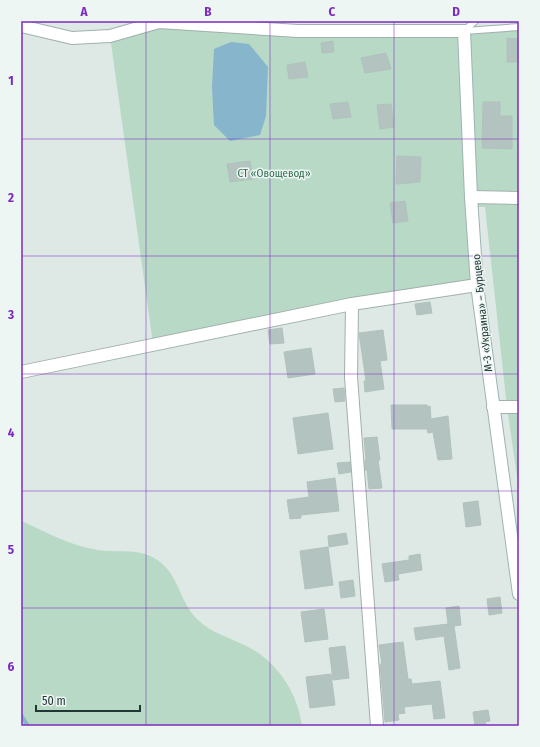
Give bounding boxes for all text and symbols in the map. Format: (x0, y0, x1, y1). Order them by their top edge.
text: A (79, 4, 88, 19)
text: B (204, 4, 212, 19)
text: C (329, 4, 336, 19)
text: D (452, 4, 460, 19)
text: 1 (8, 73, 14, 88)
park label: СТ «Овощевод» (237, 167, 311, 180)
text: 2 (7, 190, 14, 205)
street label: М-3 «Украина» – Бурцево (470, 253, 495, 372)
text: 3 (7, 307, 14, 322)
text: 4 (8, 425, 15, 440)
text: 5 (8, 542, 14, 557)
text: 6 (8, 659, 15, 674)
scale bar (36, 687, 140, 713)
text: 50 m (42, 694, 66, 708)

